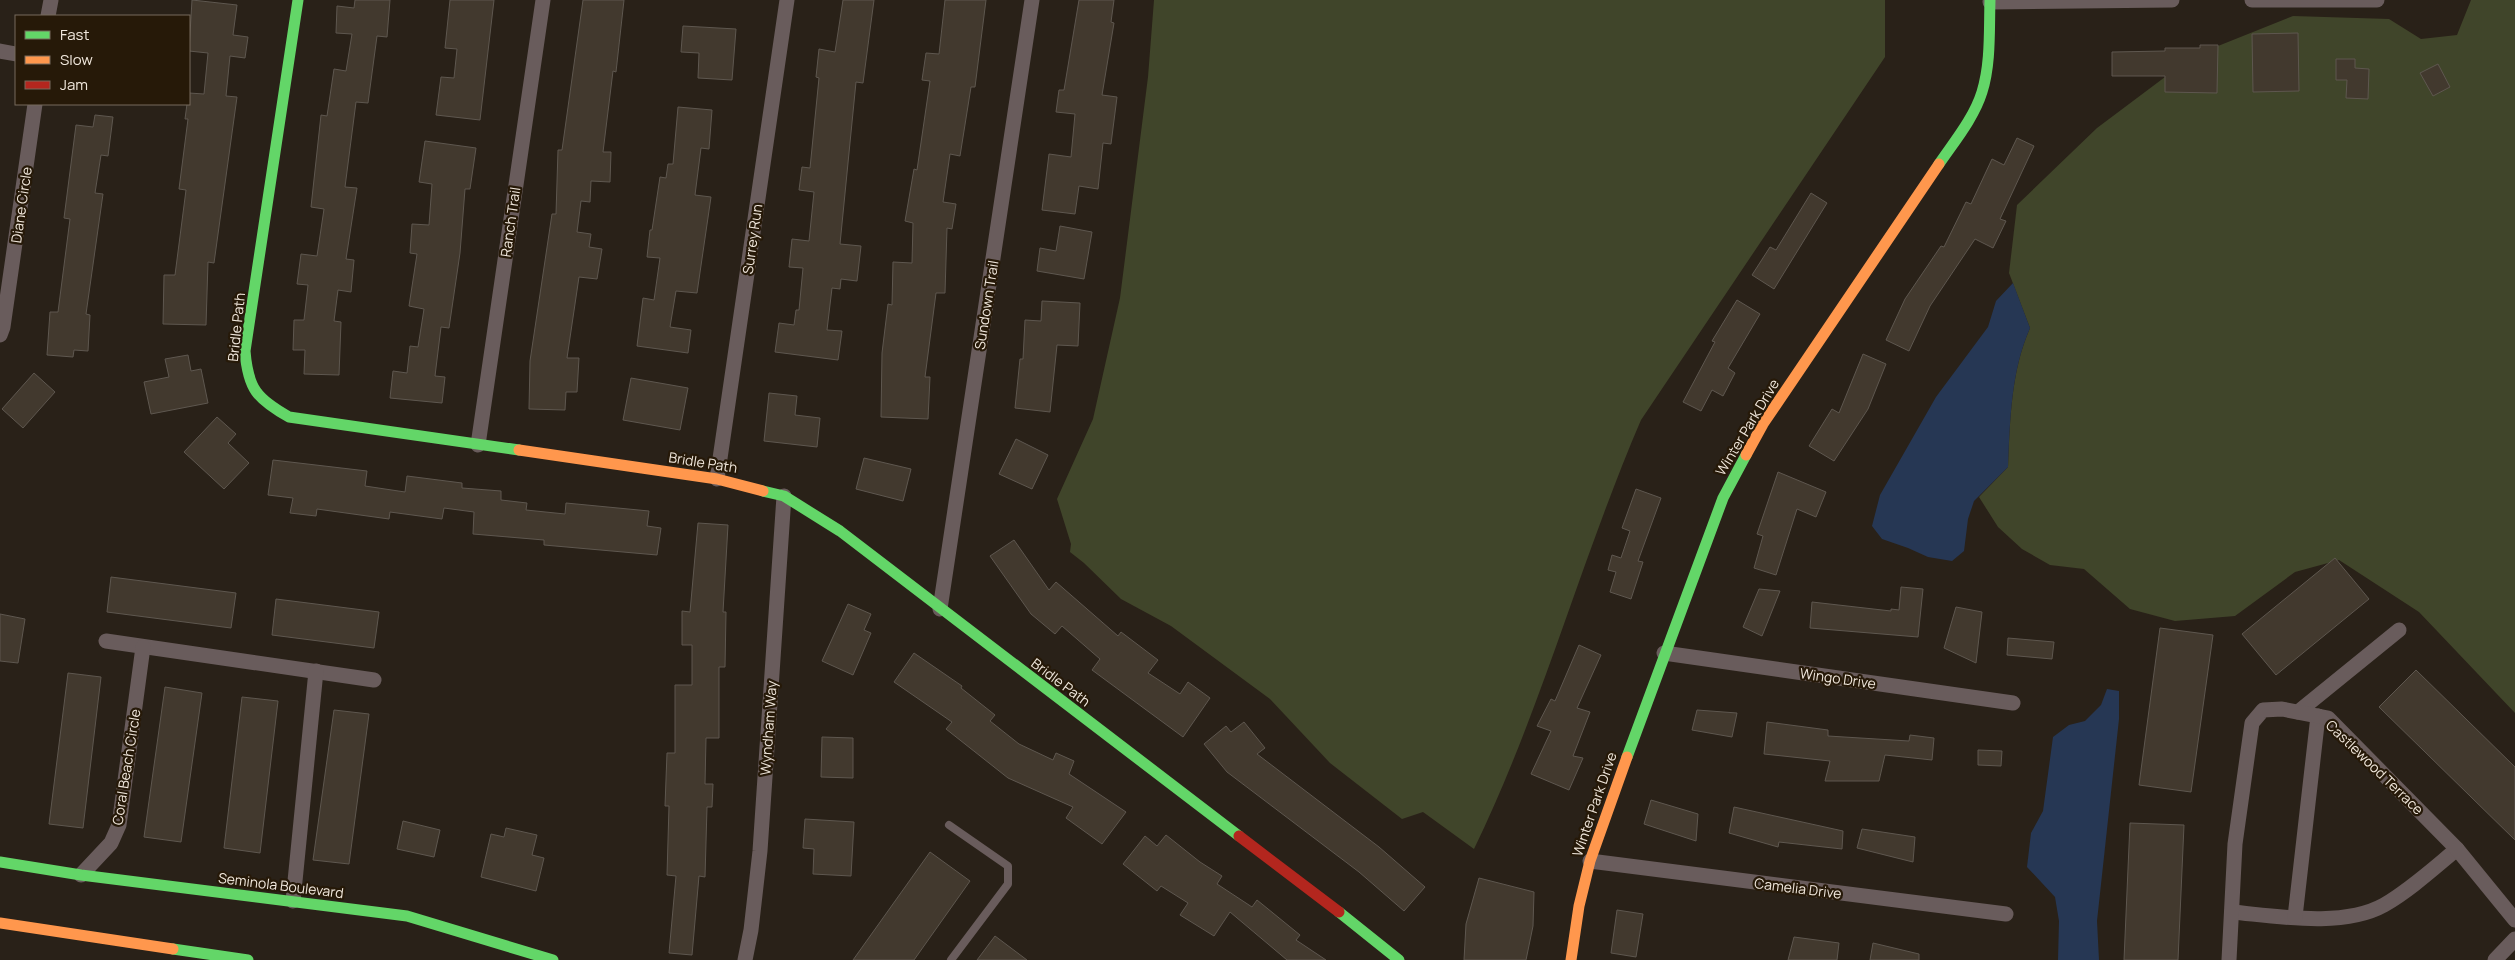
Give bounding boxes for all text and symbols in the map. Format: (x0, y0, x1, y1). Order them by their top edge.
legend (15, 15, 190, 105)
text: Fast (60, 24, 89, 45)
text: Slow (60, 49, 93, 70)
text: Jam (60, 74, 88, 95)
street label: Diane Circle (6, 166, 36, 244)
street label: Ranch Trail (496, 186, 524, 258)
street label: Surrey Run (738, 203, 766, 275)
street label: Sundown Trail (970, 259, 1002, 351)
street label: Bridle Path (223, 292, 249, 362)
street label: Winter Park Drive (1711, 375, 1783, 479)
street label: Bridle Path (667, 447, 739, 477)
street label: Bridle Path (1028, 654, 1094, 710)
street label: Wingo Drive (1799, 663, 1877, 693)
street label: Wyndham Way (755, 679, 781, 776)
street label: Coral Beach Circle (107, 708, 145, 826)
street label: Castlewood Terrace (2322, 715, 2428, 819)
street label: Winter Park Drive (1567, 749, 1621, 859)
street label: Seminola Boulevard (217, 868, 345, 902)
street label: Camelia Drive (1753, 873, 1843, 903)

